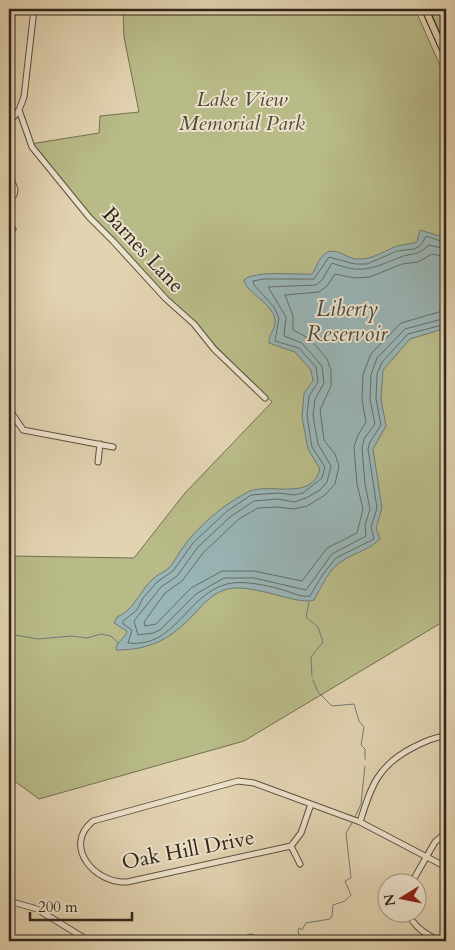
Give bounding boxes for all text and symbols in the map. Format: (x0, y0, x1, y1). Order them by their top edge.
park label: Lake View Memorial Park (179, 85, 306, 138)
street label: Barnes Lane (95, 200, 191, 300)
water label: Liberty Reservoir (307, 294, 388, 349)
street label: Oak Hill Drive (119, 823, 257, 877)
north arrow (378, 872, 428, 922)
scale bar (30, 890, 132, 922)
text: N (379, 893, 400, 908)
text: 200 m (38, 897, 78, 917)

